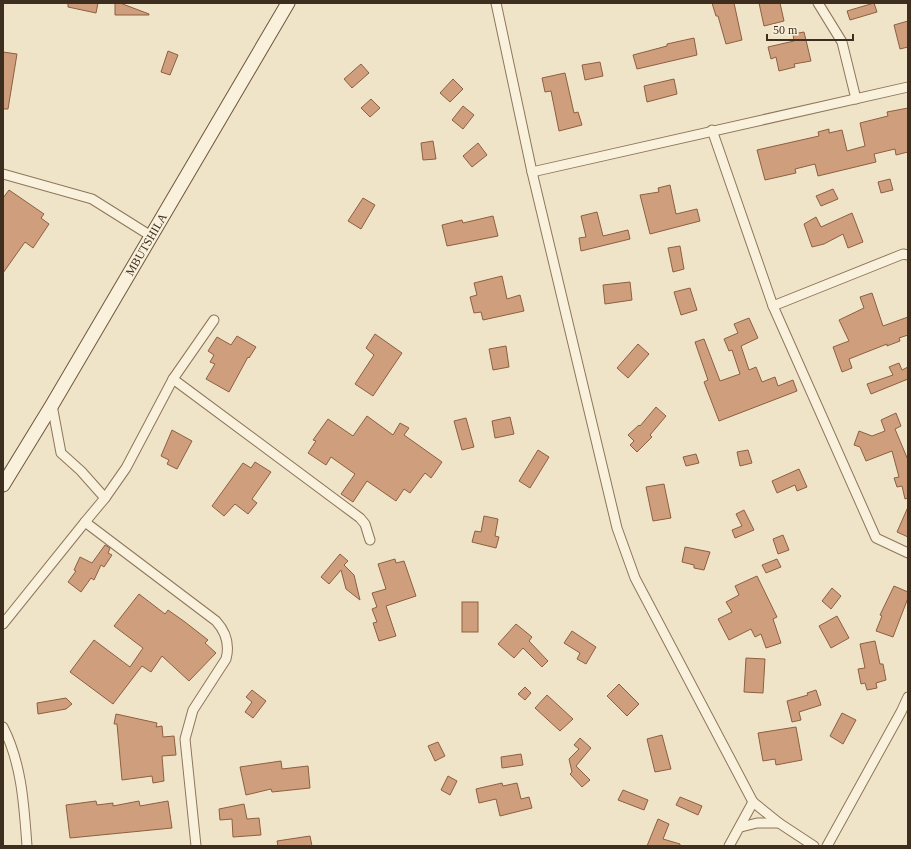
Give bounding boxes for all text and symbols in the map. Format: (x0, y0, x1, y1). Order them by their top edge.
scale bar (767, 16, 853, 42)
text: 50 m (773, 23, 798, 37)
street label: MBUTSHILA (122, 210, 170, 278)

